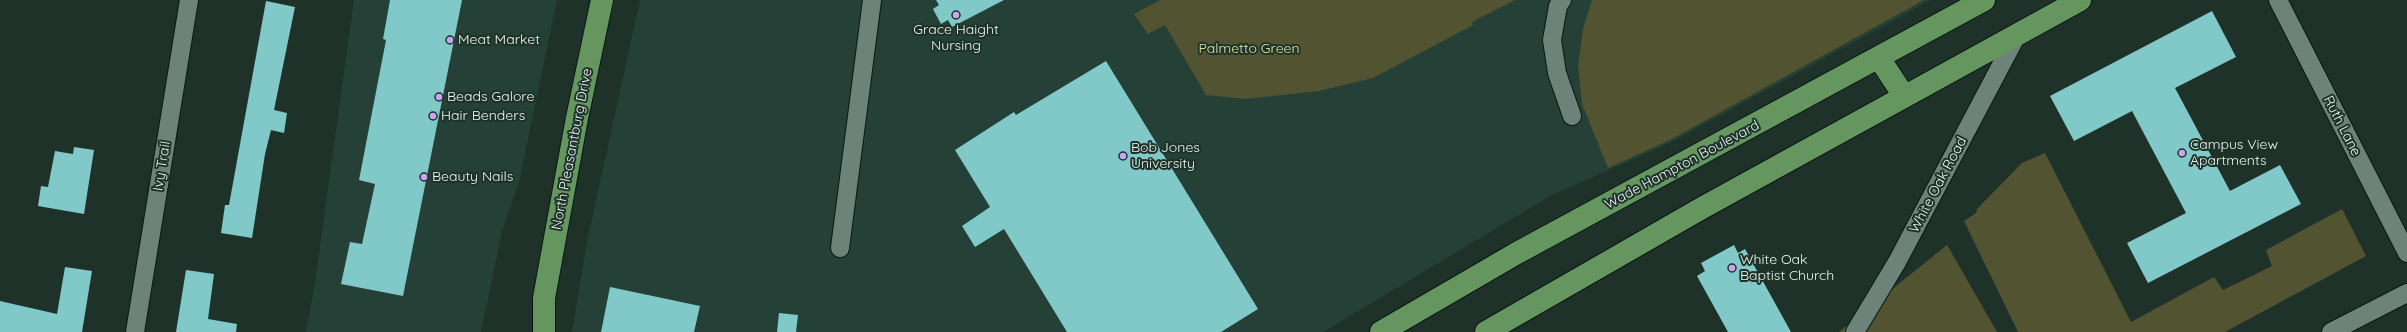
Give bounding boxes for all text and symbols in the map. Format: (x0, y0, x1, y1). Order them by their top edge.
marker: Grace Haight Nursing (951, 10, 961, 20)
place label: Grace Haight Nursing (913, 22, 999, 54)
place label: Meat Market (458, 32, 540, 48)
marker: Meat Market (445, 35, 455, 45)
park label: Palmetto Green (1198, 41, 1300, 57)
street label: North Pleasantburg Drive (548, 67, 596, 231)
place label: Beads Galore (447, 89, 534, 105)
marker: Beads Galore (434, 92, 444, 102)
street label: Ruth Lane (2320, 93, 2364, 159)
place label: Hair Benders (441, 108, 525, 124)
marker: Hair Benders (428, 111, 438, 121)
street label: Wade Hampton Boulevard (1602, 117, 1762, 213)
street label: White Oak Road (1906, 134, 1970, 236)
place label: Campus View Apartments (2190, 137, 2278, 170)
street label: Ivy Trail (150, 140, 174, 192)
place label: Bob Jones University (1131, 140, 1200, 172)
marker: Campus View Apartments (2177, 148, 2187, 158)
marker: Bob Jones University (1118, 151, 1128, 161)
place label: Beauty Nails (432, 169, 513, 185)
marker: Beauty Nails (419, 172, 429, 182)
place label: White Oak Baptist Church (1740, 252, 1834, 284)
marker: White Oak Baptist Church (1727, 263, 1737, 273)

